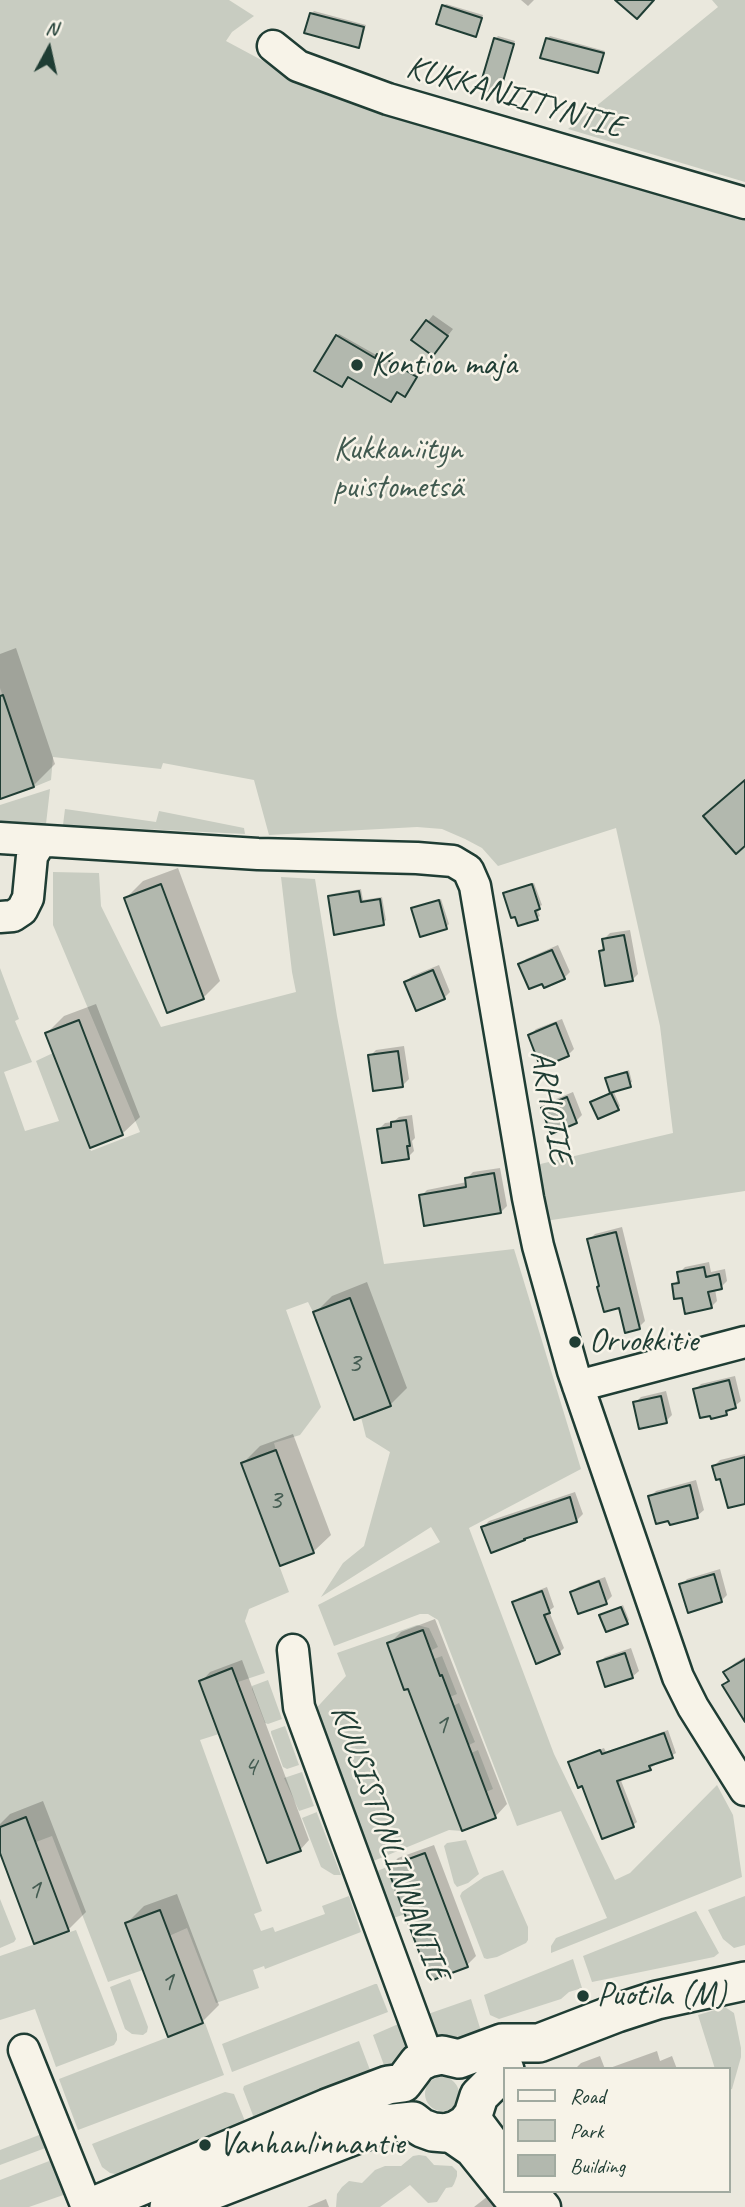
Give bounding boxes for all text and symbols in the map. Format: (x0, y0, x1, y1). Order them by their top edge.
north arrow (14, 14, 84, 84)
text: N (44, 16, 59, 41)
street label: KUKKANIITYNTIE (402, 48, 628, 148)
place label: Kontion maja (371, 345, 517, 385)
marker: Kontion maja (349, 357, 365, 373)
park label: Kukkaniityn puistometsä (333, 430, 463, 508)
street label: ARHOTIE (521, 1047, 579, 1167)
place label: Orvokkitie (589, 1322, 698, 1362)
marker: Orvokkitie (567, 1334, 583, 1350)
house number: 3 (347, 1345, 361, 1381)
house number: 3 (268, 1482, 282, 1518)
street label: KUUSISTONLINNANTIE (321, 1700, 457, 1986)
house number: 1 (434, 1707, 448, 1743)
house number: 4 (243, 1749, 257, 1785)
house number: 1 (27, 1872, 41, 1908)
house number: 1 (160, 1964, 174, 2000)
place label: Puotila (M) (597, 1976, 726, 2016)
marker: Puotila (M) (575, 1988, 591, 2004)
legend (504, 2067, 731, 2193)
text: Road (570, 2083, 605, 2109)
text: Park (570, 2118, 603, 2144)
place label: Vanhanlinnantie (219, 2125, 404, 2165)
marker: Vanhanlinnantie (197, 2137, 213, 2153)
text: Building (570, 2153, 625, 2179)

